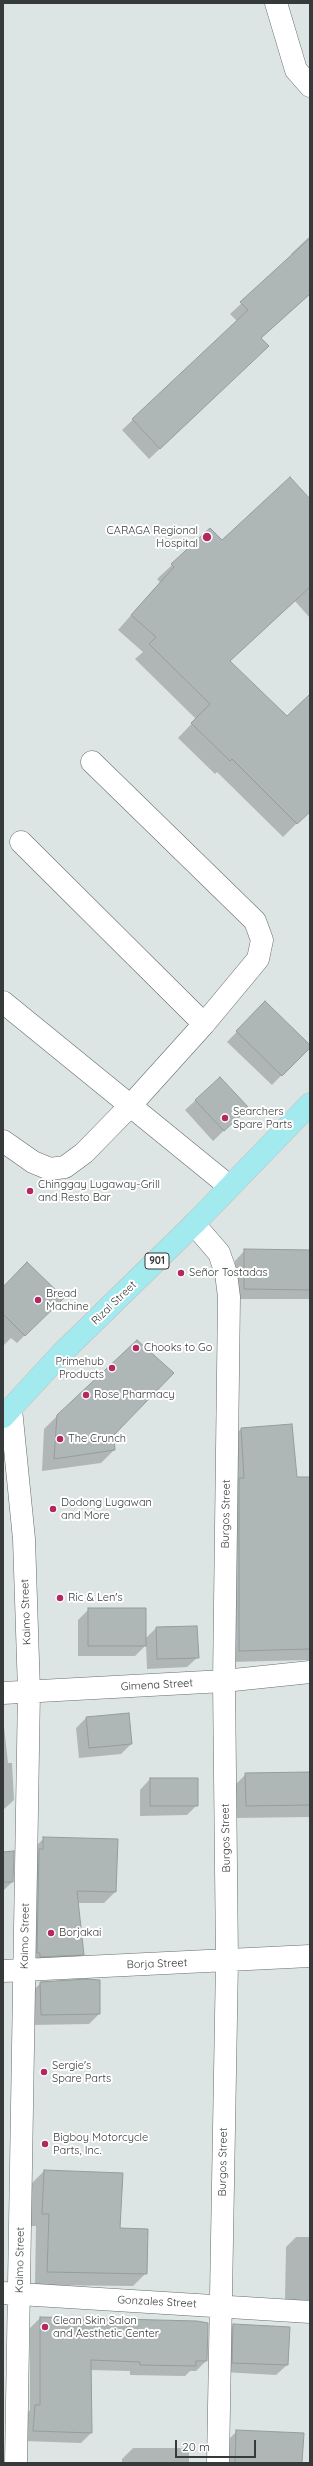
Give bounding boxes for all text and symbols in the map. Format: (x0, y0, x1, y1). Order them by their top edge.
place label: CARAGA Regional Hospital (107, 524, 198, 550)
marker: CARAGA Regional Hospital (201, 531, 213, 543)
place label: Searchers Spare Parts (233, 1105, 292, 1131)
marker: Searchers Spare Parts (220, 1113, 230, 1123)
place label: Chinggay Lugaway-Grill and Resto Bar (38, 1178, 160, 1204)
marker: Chinggay Lugaway-Grill and Resto Bar (25, 1186, 35, 1196)
road number: 901 (145, 1253, 169, 1269)
place label: Señor Tostadas (189, 1266, 268, 1280)
marker: Señor Tostadas (176, 1268, 186, 1278)
street label: Rizal Street (89, 1278, 139, 1328)
place label: Bread Machine (46, 1287, 89, 1313)
marker: Bread Machine (33, 1295, 43, 1305)
place label: Chooks to Go (144, 1341, 212, 1355)
marker: Chooks to Go (131, 1343, 141, 1353)
place label: Primehub Products (55, 1355, 104, 1381)
marker: Primehub Products (107, 1363, 117, 1373)
place label: Rose Pharmacy (94, 1388, 175, 1402)
marker: Rose Pharmacy (81, 1390, 91, 1400)
place label: The Crunch (68, 1432, 126, 1446)
marker: The Crunch (55, 1434, 65, 1444)
street label: Burgos Street (219, 1479, 233, 1549)
place label: Dodong Lugawan and More (61, 1496, 152, 1522)
marker: Dodong Lugawan and More (48, 1504, 58, 1514)
street label: Kaimo Street (18, 1579, 34, 1645)
place label: Ric & Len's (68, 1591, 123, 1605)
marker: Ric & Len's (55, 1593, 65, 1603)
street label: Gimena Street (121, 1677, 193, 1693)
street label: Burgos Street (219, 1803, 233, 1873)
street label: Kaimo Street (18, 1903, 32, 1969)
place label: Borjakai (59, 1926, 101, 1940)
marker: Borjakai (46, 1928, 56, 1938)
street label: Borja Street (126, 1956, 188, 1972)
place label: Sergie's Spare Parts (52, 2059, 111, 2085)
marker: Sergie's Spare Parts (39, 2067, 49, 2077)
street label: Burgos Street (216, 2127, 230, 2197)
place label: Bigboy Motorcycle Parts, Inc. (53, 2131, 148, 2157)
marker: Bigboy Motorcycle Parts, Inc. (40, 2139, 50, 2149)
street label: Kaimo Street (13, 2227, 27, 2293)
street label: Gonzales Street (117, 2293, 197, 2311)
place label: Clean Skin Salon and Aesthetic Center (53, 2314, 159, 2340)
marker: Clean Skin Salon and Aesthetic Center (40, 2322, 50, 2332)
scale bar (177, 2432, 258, 2458)
text: 20 m (182, 2439, 210, 2454)

